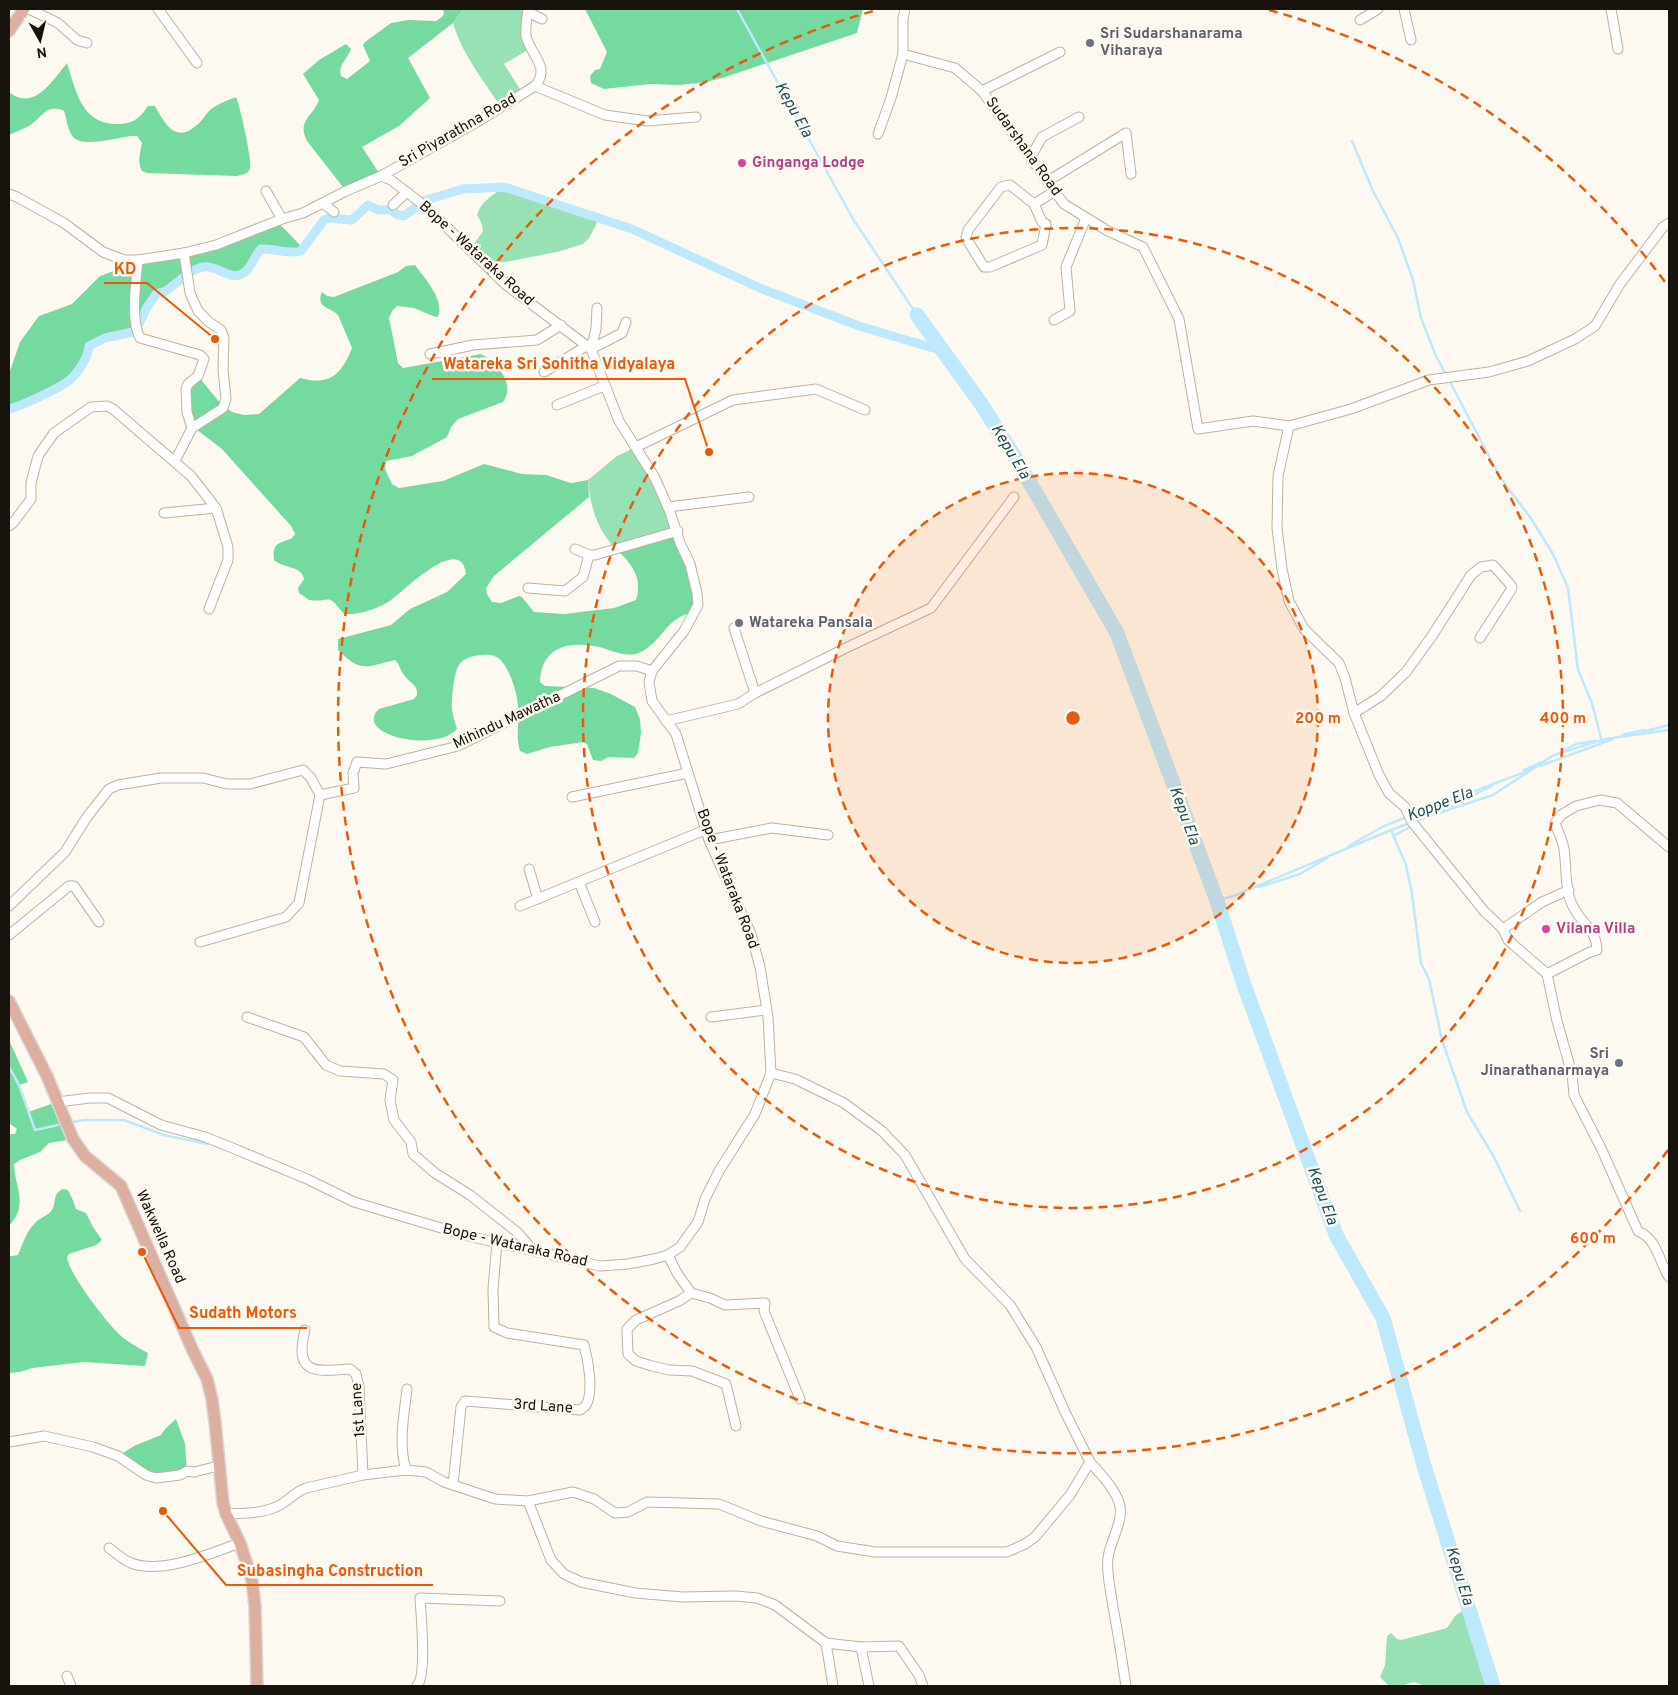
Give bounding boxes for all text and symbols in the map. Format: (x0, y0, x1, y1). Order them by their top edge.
north arrow (15, 15, 65, 65)
place label: Sri Sudarshanarama Viharaya (1100, 25, 1243, 61)
marker: Sri Sudarshanarama Viharaya (1084, 37, 1096, 49)
text: N (35, 42, 48, 61)
water label: Kepu Ela (770, 79, 817, 142)
street label: Sri Piyarathna Road (396, 90, 520, 172)
street label: Sudarshana Road (981, 94, 1065, 200)
place label: Ginganga Lodge (752, 154, 865, 173)
marker: Ginganga Lodge (736, 157, 748, 169)
street label: Bope - Wataraka Road (414, 197, 538, 311)
callout: KD (104, 252, 147, 283)
text: KD (114, 260, 136, 280)
callout: Watareka Sri Sohitha Vidyalaya (432, 348, 685, 379)
text: Watareka Sri Sohitha Vidyalaya (443, 355, 675, 375)
water label: Kepu Ela (986, 421, 1035, 484)
place label: Watareka Pansala (749, 614, 873, 633)
marker: Watareka Pansala (733, 617, 745, 629)
street label: Mihindu Mawatha (450, 688, 564, 754)
centre of rings (1064, 709, 1082, 727)
text: 200 m (1295, 710, 1341, 729)
text: 400 m (1540, 710, 1586, 729)
water label: Koppe Ela (1404, 783, 1476, 827)
water label: Kepu Ela (1164, 784, 1204, 849)
street label: Bope - Wataraka Road (692, 806, 762, 952)
place label: Vilana Villa (1556, 920, 1635, 939)
marker: Vilana Villa (1540, 923, 1552, 935)
place label: Sri Jinarathanarmaya (1481, 1045, 1609, 1081)
marker: Sri Jinarathanarmaya (1613, 1057, 1625, 1069)
water label: Kepu Ela (1302, 1164, 1342, 1229)
street label: Wakwella Road (131, 1187, 189, 1287)
street label: Bope - Wataraka Road (441, 1220, 589, 1272)
text: 600 m (1570, 1230, 1616, 1249)
callout: Sudath Motors (179, 1297, 307, 1328)
text: Sudath Motors (189, 1304, 297, 1324)
street label: 1st Lane (348, 1382, 370, 1438)
street label: 3rd Lane (513, 1395, 573, 1419)
water label: Kepu Ela (1441, 1544, 1478, 1609)
callout: Subasingha Construction (226, 1554, 433, 1585)
text: Subasingha Construction (237, 1562, 423, 1582)

